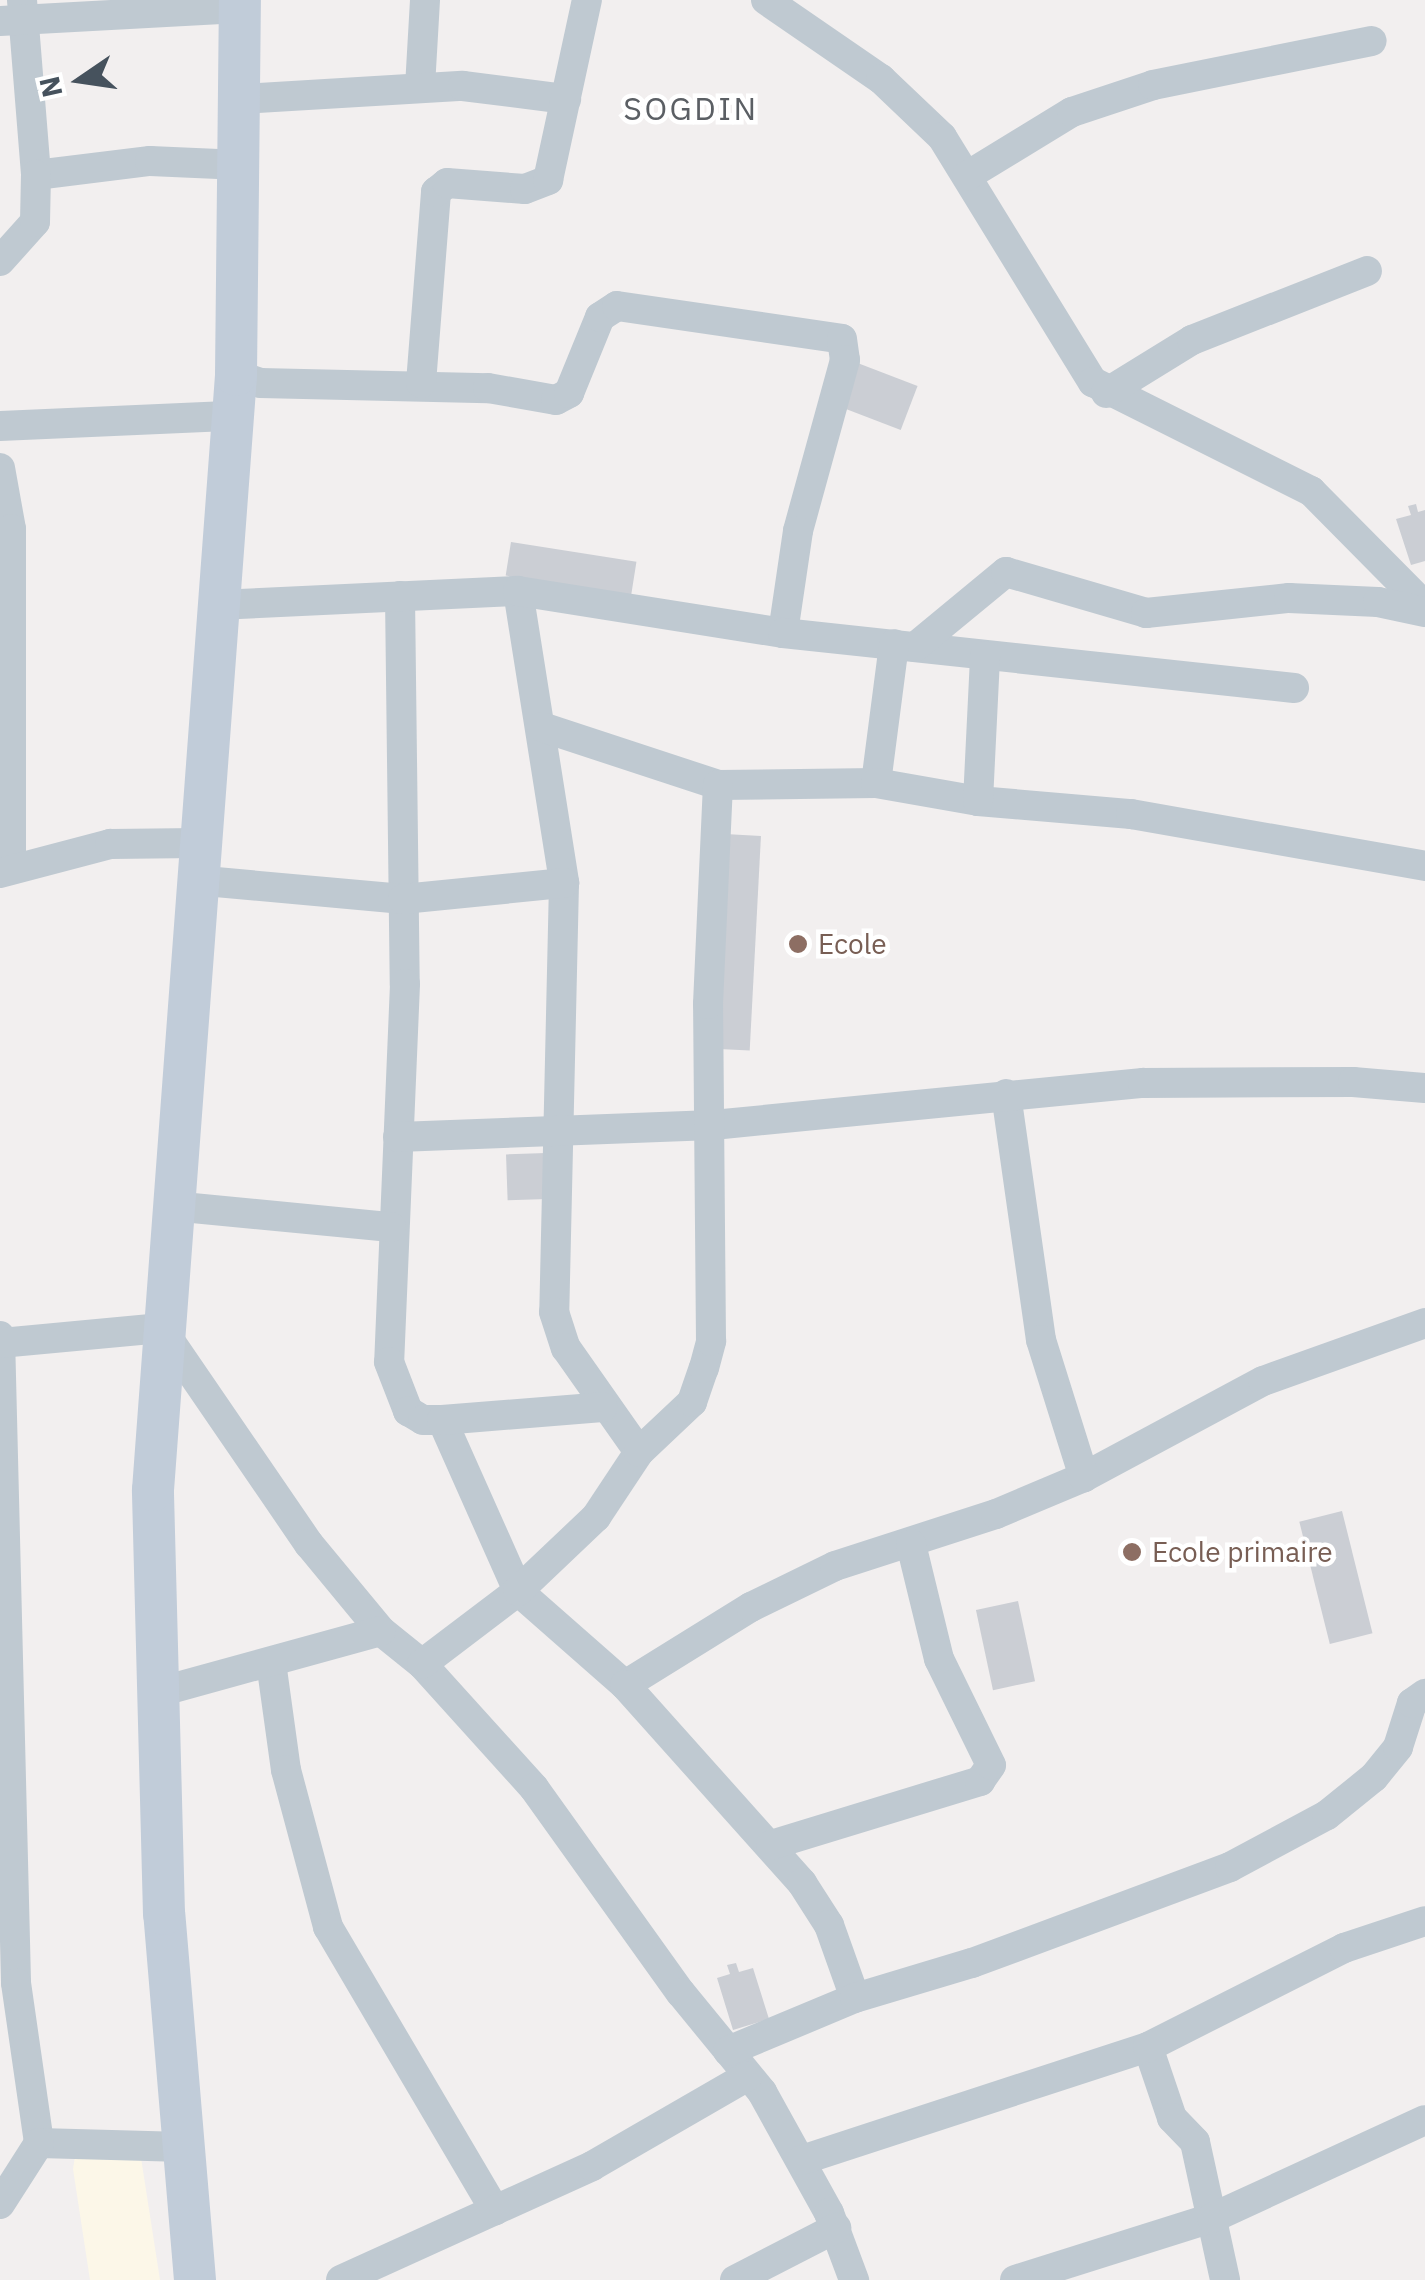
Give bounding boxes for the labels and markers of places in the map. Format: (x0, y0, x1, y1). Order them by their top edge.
place label: Ecole (818, 927, 887, 961)
marker: Ecole (787, 933, 809, 955)
place label: Ecole primaire (1152, 1535, 1333, 1569)
marker: Ecole primaire (1121, 1541, 1143, 1563)

